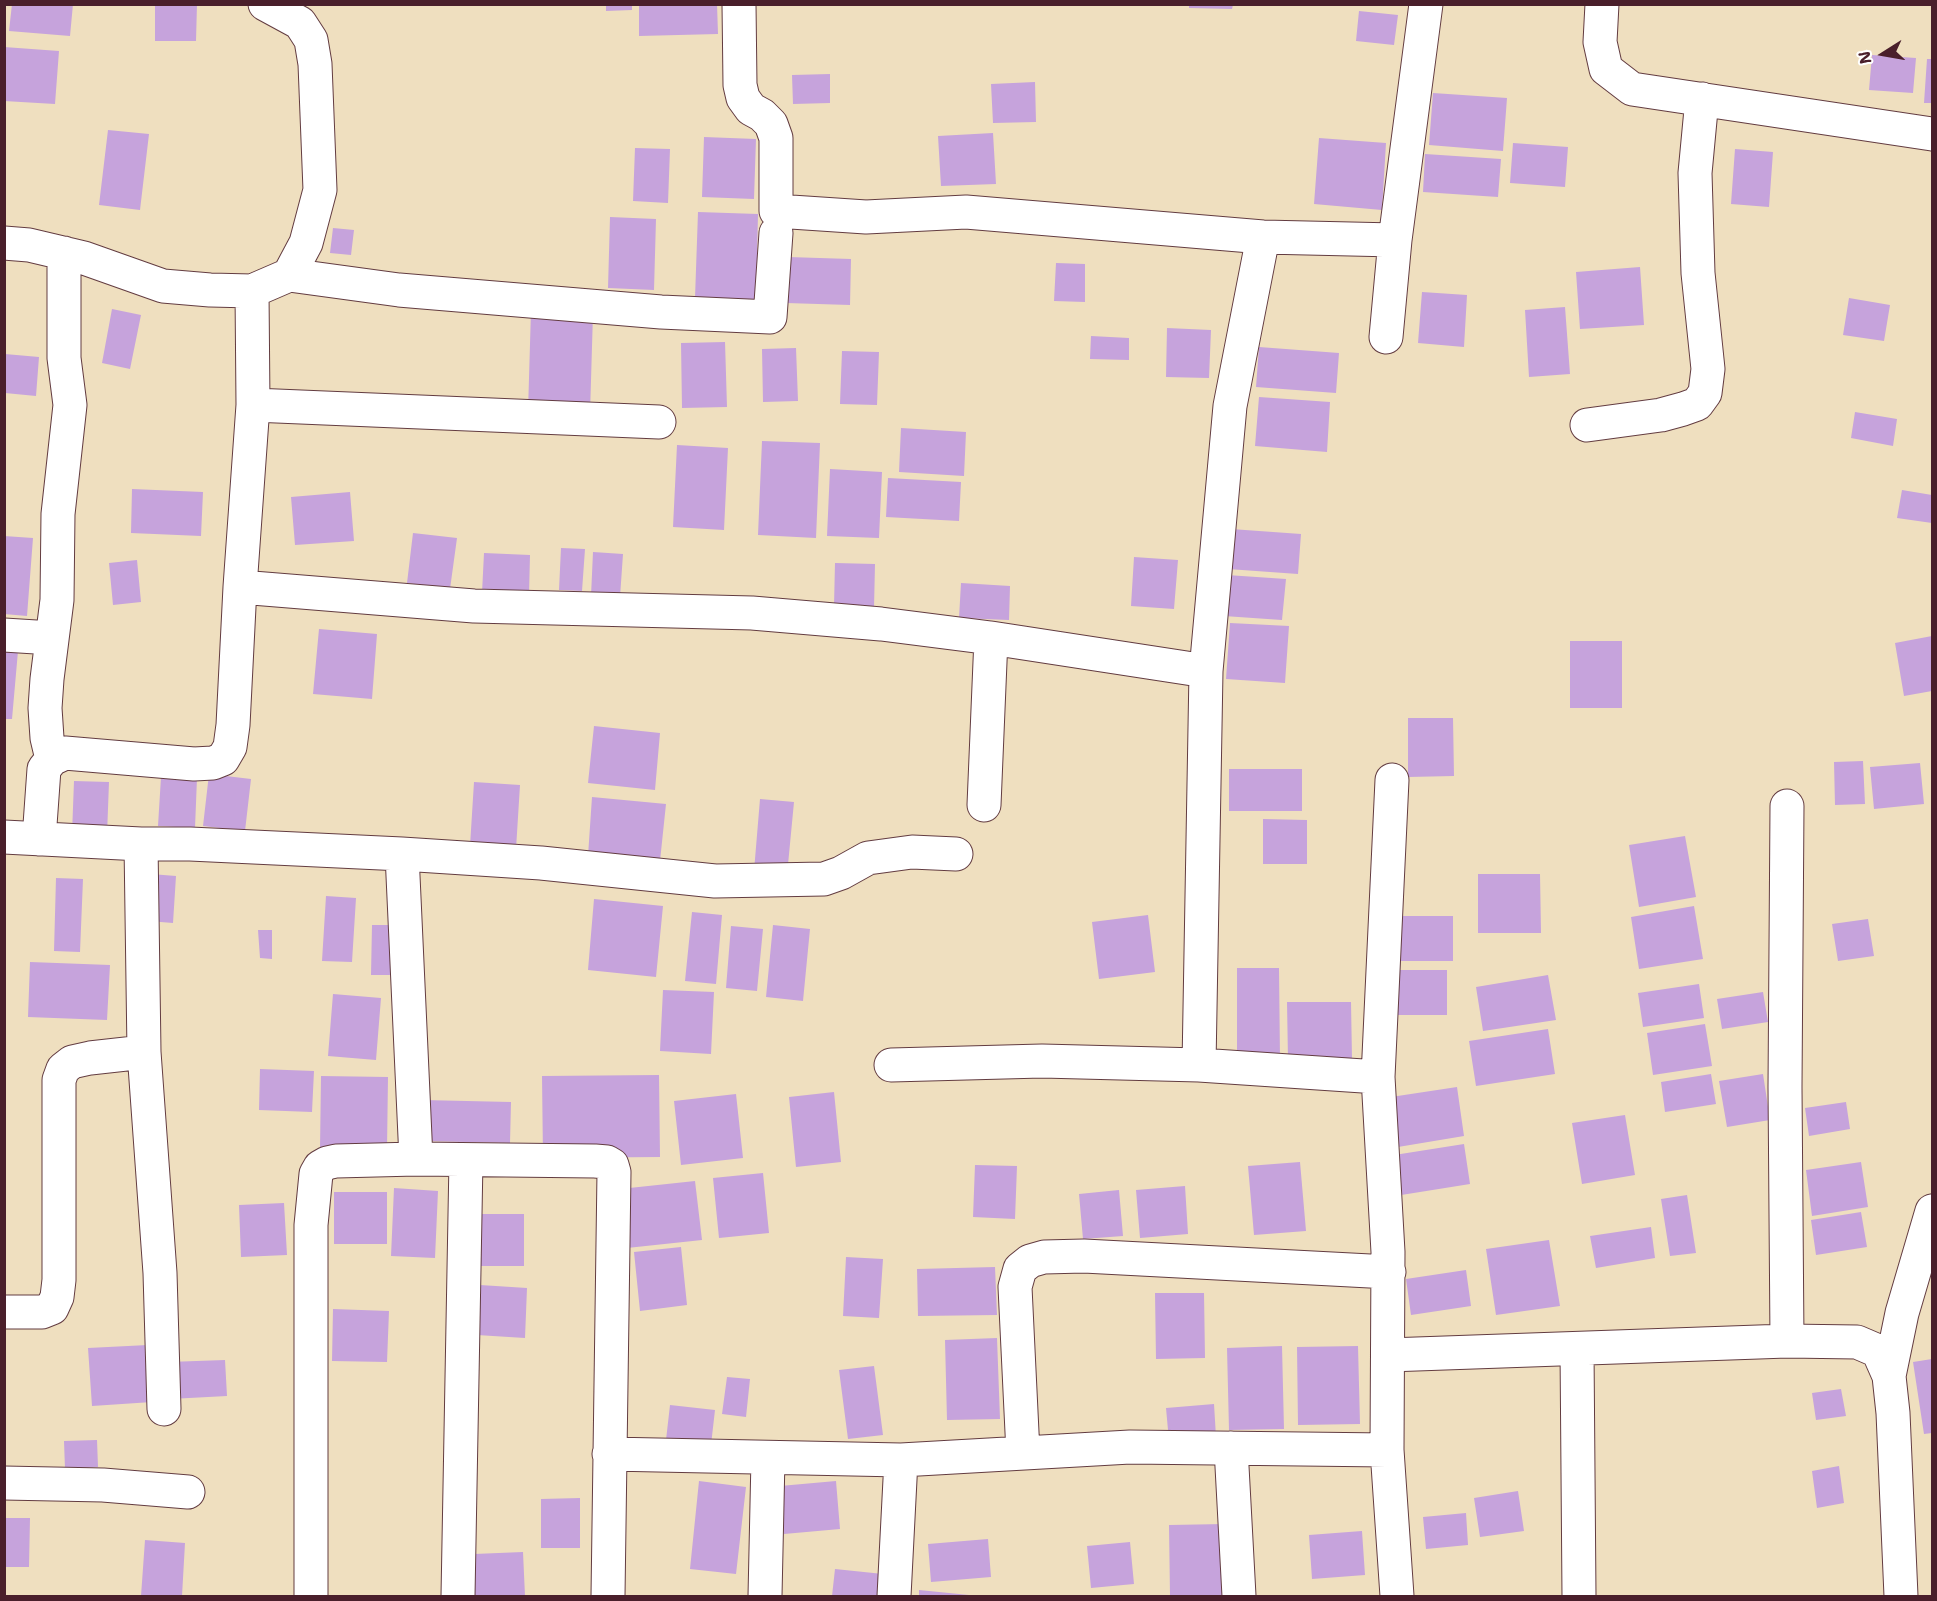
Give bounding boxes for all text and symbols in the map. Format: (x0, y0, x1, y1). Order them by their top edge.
north arrow (1853, 24, 1913, 84)
text: N (1853, 49, 1876, 66)

